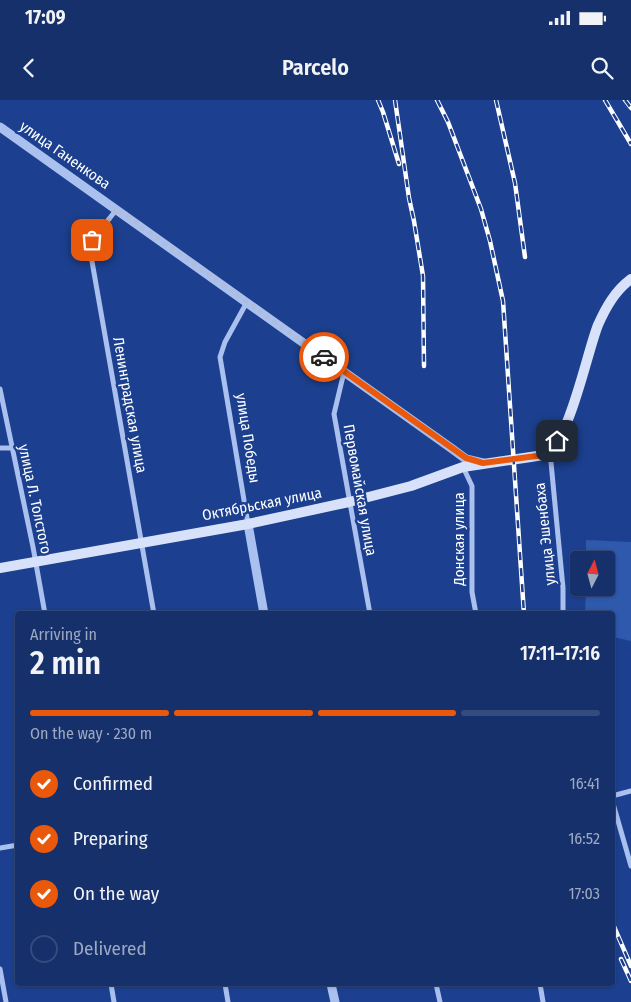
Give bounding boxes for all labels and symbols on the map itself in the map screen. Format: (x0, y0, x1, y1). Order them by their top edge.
street label: улица Ганенкова (16, 117, 114, 193)
pin (71, 219, 113, 261)
courier (299, 332, 349, 382)
street label: Ленинградская улица (109, 336, 151, 474)
street label: улица Победы (232, 392, 264, 484)
pin (536, 420, 578, 462)
street label: Первомайская улица (340, 423, 380, 557)
street label: улица Л. Толстого (15, 443, 55, 556)
street label: улица Эшенбаха (531, 482, 559, 586)
street label: Октябрьская улица (201, 484, 323, 524)
street label: Донская улица (450, 492, 468, 587)
north arrow (570, 551, 615, 596)

